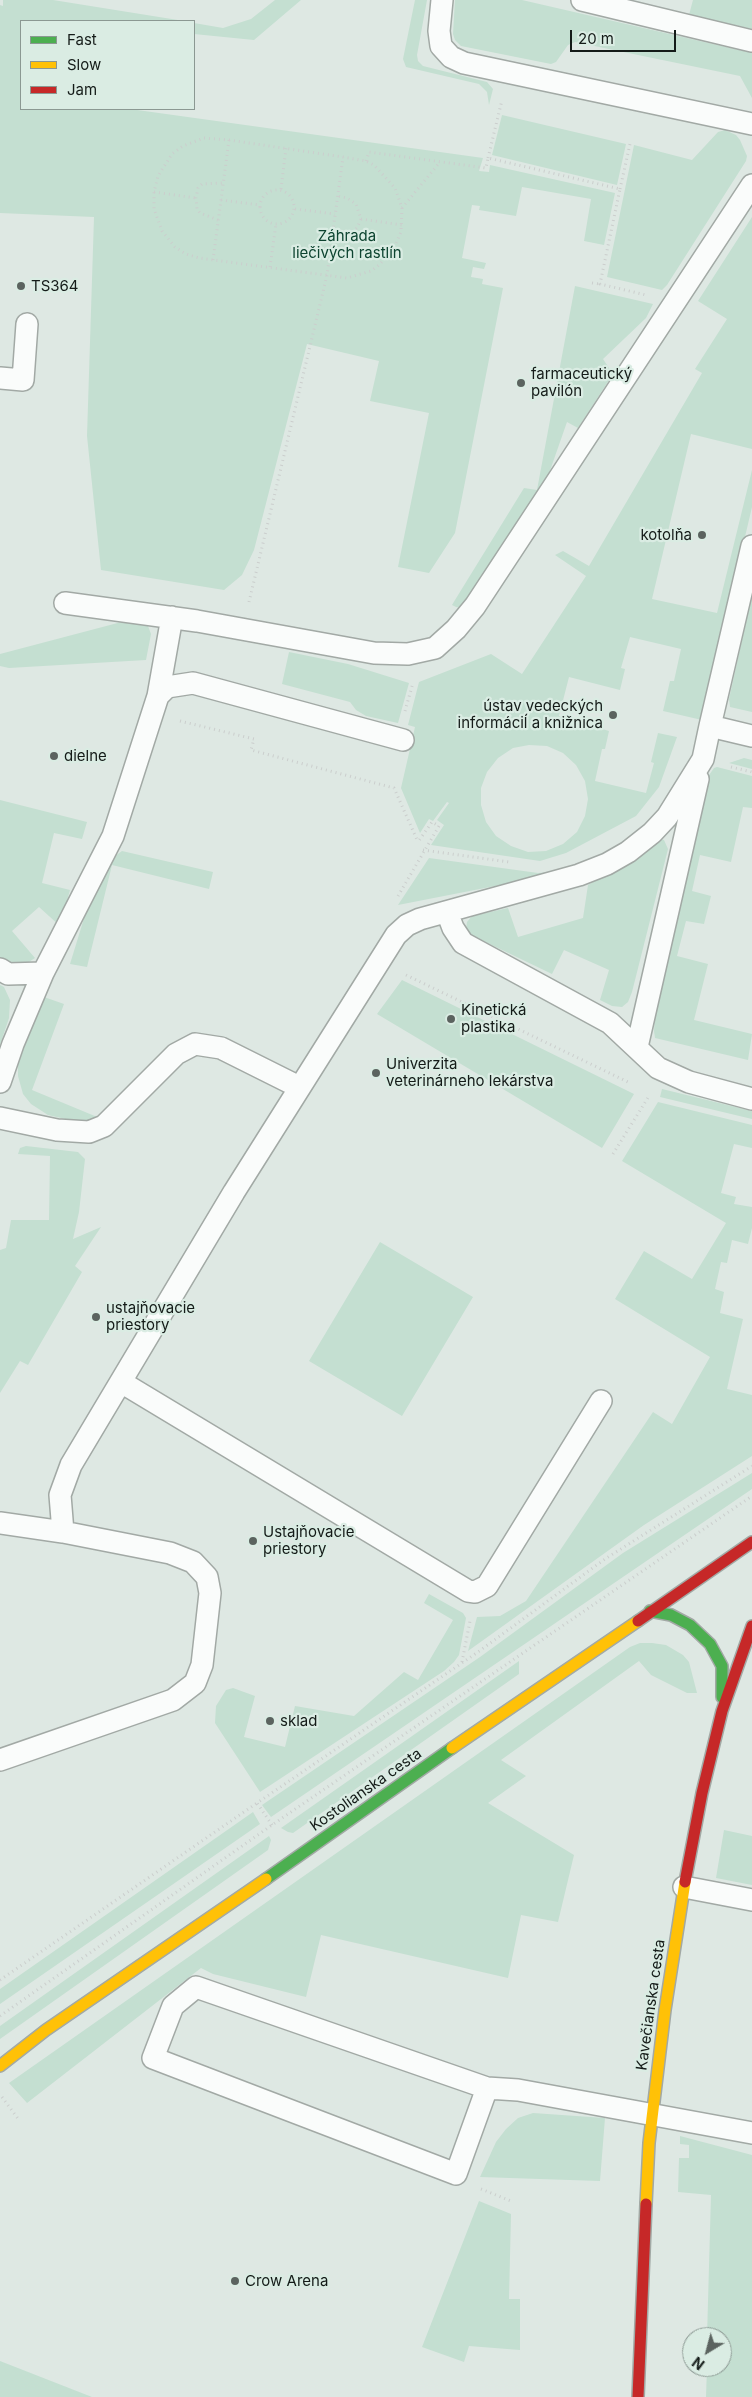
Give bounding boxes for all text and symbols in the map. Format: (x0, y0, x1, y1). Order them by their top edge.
legend (20, 20, 195, 110)
scale bar (572, 20, 678, 52)
text: 20 m (578, 29, 614, 48)
text: Fast (67, 30, 97, 49)
text: Slow (67, 55, 101, 74)
text: Jam (67, 80, 97, 99)
park label: Záhrada liečivých rastlín (292, 227, 402, 262)
place label: TS364 (31, 277, 79, 295)
marker: TS364 (15, 280, 27, 292)
place label: farmaceutický pavilón (531, 365, 632, 400)
marker: farmaceutický pavilón (515, 377, 527, 389)
place label: kotolňa (640, 526, 692, 544)
marker: kotolňa (696, 529, 708, 541)
place label: ústav vedeckých informáciĺ a knižnica (458, 697, 603, 732)
marker: ústav vedeckých informáciĺ a knižnica (607, 709, 619, 721)
place label: dielne (64, 747, 107, 765)
marker: dielne (48, 750, 60, 762)
place label: Kinetická plastika (461, 1001, 526, 1036)
marker: Kinetická plastika (445, 1013, 457, 1025)
place label: Univerzita veterinárneho lekárstva (386, 1055, 553, 1090)
marker: Univerzita veterinárneho lekárstva (370, 1067, 382, 1079)
place label: ustajňovacie priestory (106, 1299, 195, 1334)
marker: ustajňovacie priestory (90, 1311, 102, 1323)
place label: Ustajňovacie priestory (263, 1523, 354, 1558)
marker: Ustajňovacie priestory (247, 1535, 259, 1547)
place label: sklad (280, 1712, 317, 1730)
marker: sklad (264, 1715, 276, 1727)
street label: Kostolianska cesta (307, 1745, 425, 1835)
street label: Kavečianska cesta (633, 1938, 669, 2072)
place label: Crow Arena (245, 2272, 328, 2290)
marker: Crow Arena (229, 2275, 241, 2287)
north arrow (682, 2327, 732, 2377)
text: N (689, 2354, 708, 2374)

